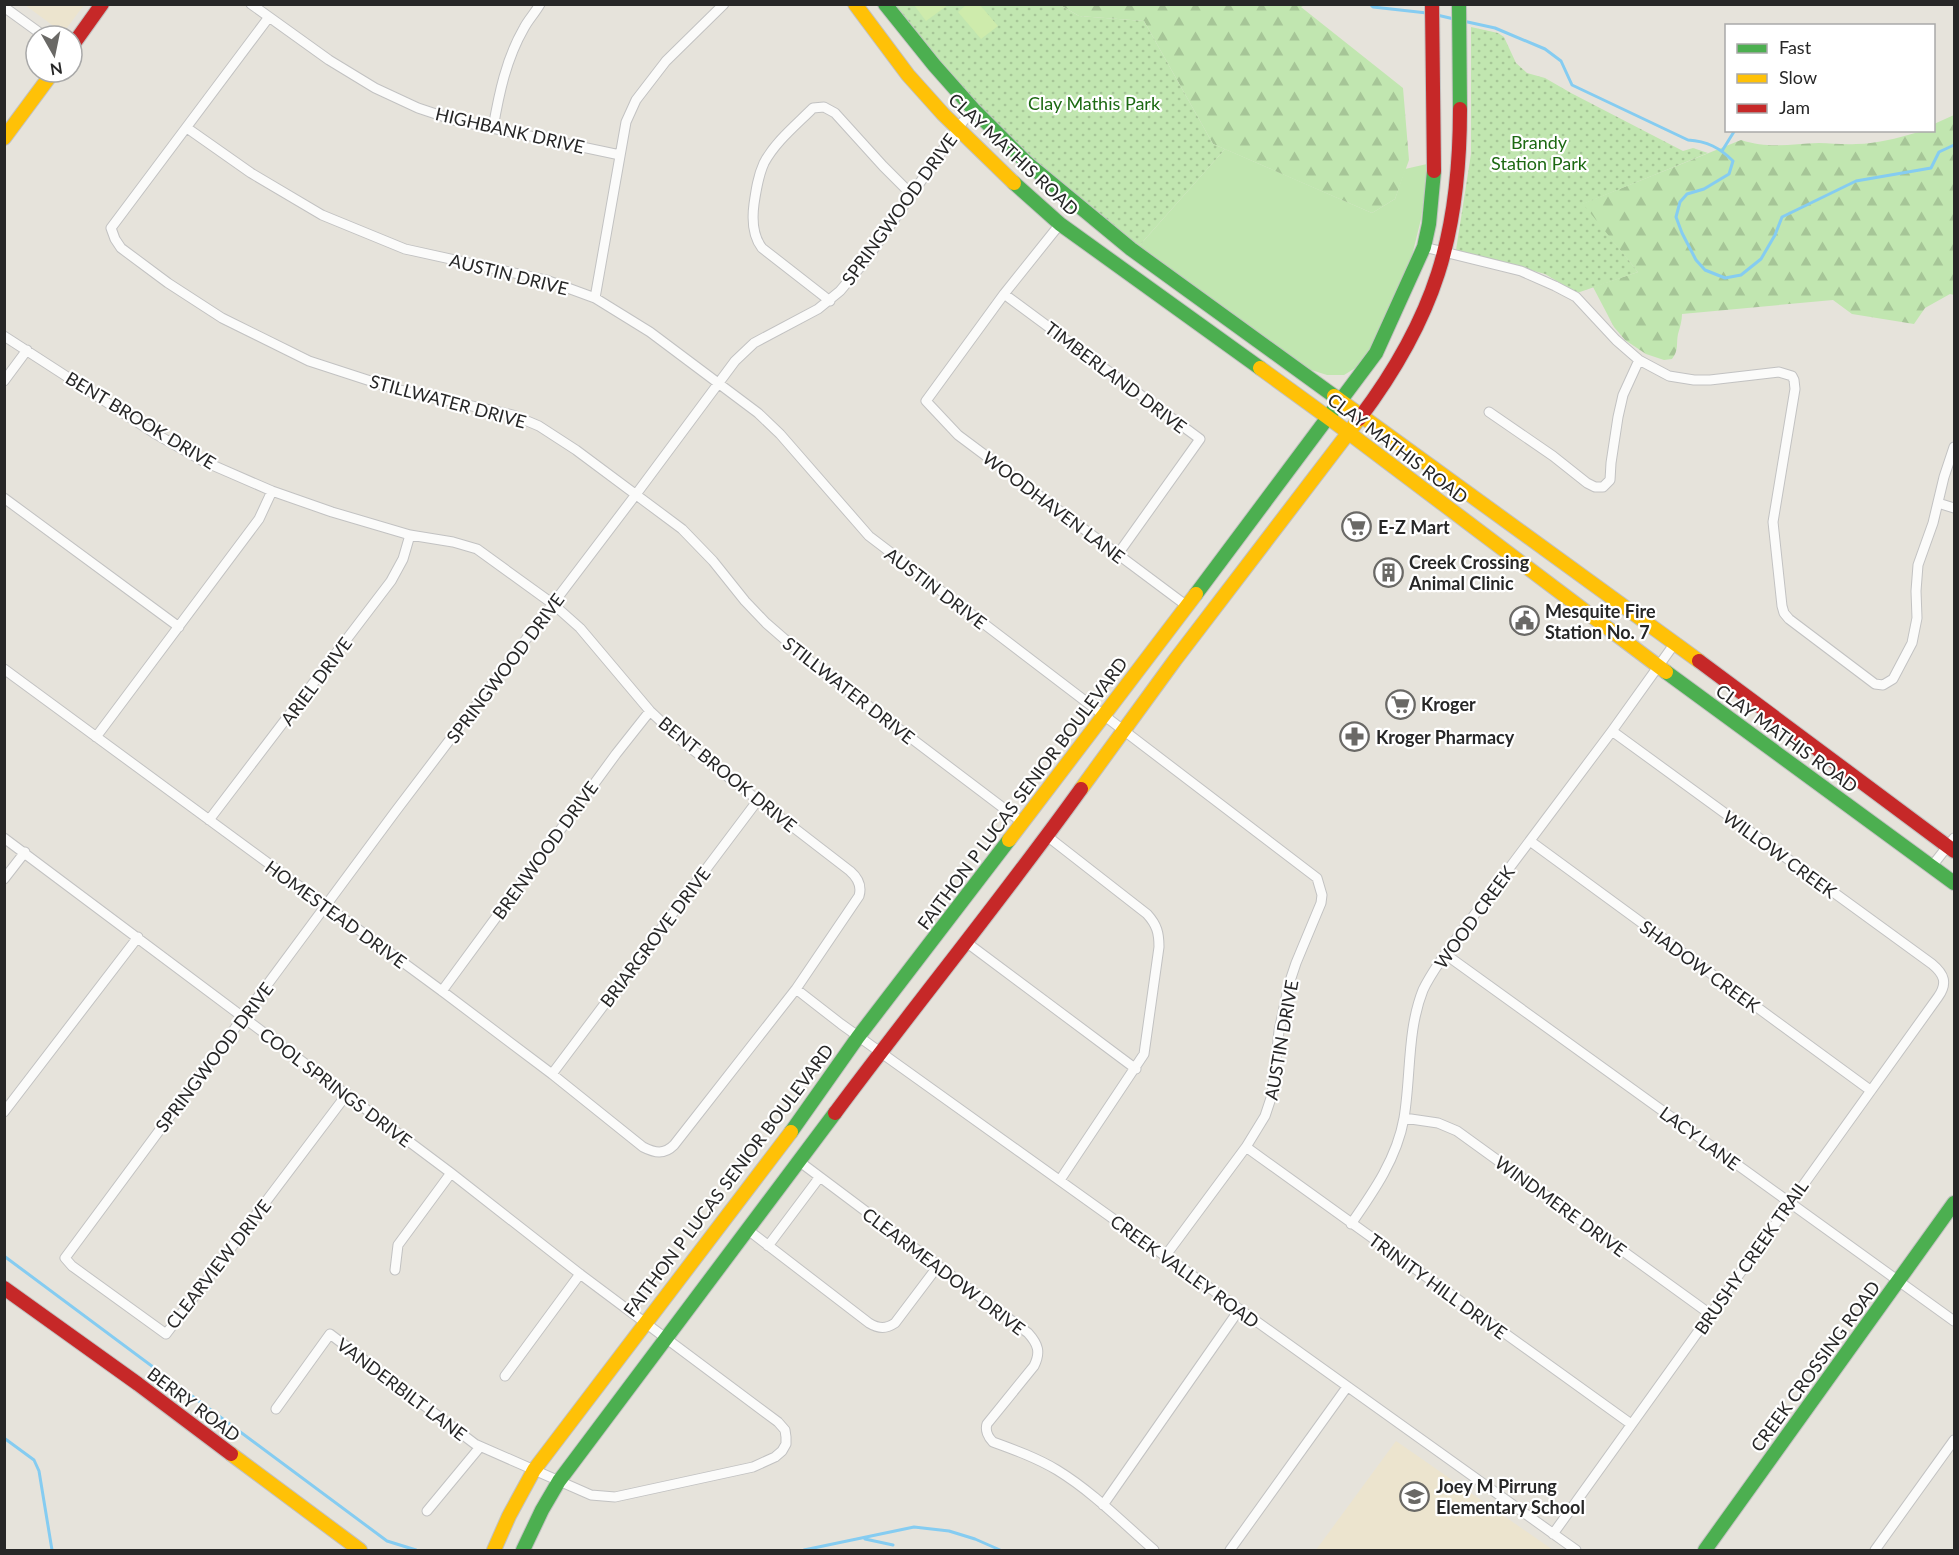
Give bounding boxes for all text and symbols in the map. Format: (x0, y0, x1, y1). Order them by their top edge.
north arrow (24, 24, 84, 84)
legend (1725, 24, 1935, 132)
text: Fast (1779, 36, 1812, 58)
text: N (49, 59, 64, 80)
text: Slow (1779, 66, 1817, 88)
street label: CLAY MATHIS ROAD (944, 88, 1084, 220)
park label: Clay Mathis Park (1028, 92, 1161, 114)
text: Jam (1779, 96, 1810, 118)
street label: HIGHBANK DRIVE (433, 102, 587, 158)
street label: SPRINGWOOD DRIVE (837, 129, 961, 289)
park label: Brandy Station Park (1491, 131, 1588, 174)
street label: AUSTIN DRIVE (447, 249, 571, 299)
street label: TIMBERLAND DRIVE (1041, 317, 1191, 437)
street label: BENT BROOK DRIVE (62, 366, 220, 474)
street label: STILLWATER DRIVE (367, 370, 529, 432)
street label: CLAY MATHIS ROAD (1324, 388, 1472, 508)
street label: WOODHAVEN LANE (979, 446, 1129, 568)
supermarket icon: E-Z Mart (1341, 511, 1373, 543)
place label: E-Z Mart (1378, 516, 1450, 538)
street label: AUSTIN DRIVE (881, 543, 991, 633)
place label: Creek Crossing Animal Clinic (1408, 551, 1530, 594)
building icon: Creek Crossing Animal Clinic (1372, 556, 1404, 588)
street label: SPRINGWOOD DRIVE (441, 589, 569, 747)
place label: Mesquite Fire Station No. 7 (1545, 600, 1656, 643)
public building icon: Mesquite Fire Station No. 7 (1508, 605, 1540, 637)
street label: STILLWATER DRIVE (779, 632, 919, 748)
street label: ARIEL DRIVE (276, 633, 356, 729)
street label: FAITHON P LUCAS SENIOR BOULEVARD (912, 652, 1132, 934)
street label: CLAY MATHIS ROAD (1712, 679, 1862, 797)
supermarket icon: Kroger (1384, 688, 1416, 720)
place label: Kroger (1421, 693, 1476, 715)
street label: BENT BROOK DRIVE (655, 712, 801, 836)
pharmacy icon: Kroger Pharmacy (1339, 721, 1371, 753)
place label: Kroger Pharmacy (1376, 726, 1515, 748)
street label: BRENWOOD DRIVE (488, 777, 602, 923)
street label: WILLOW CREEK (1719, 805, 1841, 903)
street label: HOMESTEAD DRIVE (261, 855, 411, 973)
street label: WOOD CREEK (1429, 861, 1519, 973)
street label: BRIARGROVE DRIVE (595, 863, 715, 1011)
street label: SHADOW CREEK (1636, 915, 1764, 1017)
street label: SPRINGWOOD DRIVE (150, 978, 278, 1136)
street label: AUSTIN DRIVE (1260, 978, 1302, 1102)
street label: COOL SPRINGS DRIVE (256, 1023, 416, 1151)
street label: FAITHON P LUCAS SENIOR BOULEVARD (618, 1039, 838, 1321)
street label: LACY LANE (1656, 1102, 1744, 1174)
street label: WINDMERE DRIVE (1491, 1151, 1631, 1261)
street label: BRUSHY CREEK TRAIL (1689, 1176, 1813, 1338)
street label: CLEARVIEW DRIVE (161, 1195, 275, 1333)
street label: CLEARMEADOW DRIVE (858, 1203, 1030, 1339)
street label: CREEK VALLEY ROAD (1106, 1210, 1264, 1332)
street label: TRINITY HILL DRIVE (1365, 1228, 1511, 1344)
street label: CREEK CROSSING ROAD (1746, 1276, 1884, 1456)
street label: VANDERBILT LANE (333, 1333, 471, 1445)
street label: BERRY ROAD (143, 1362, 245, 1446)
place label: Joey M Pirrung Elementary School (1436, 1475, 1585, 1518)
school or university icon: Joey M Pirrung Elementary School (1399, 1480, 1431, 1512)

